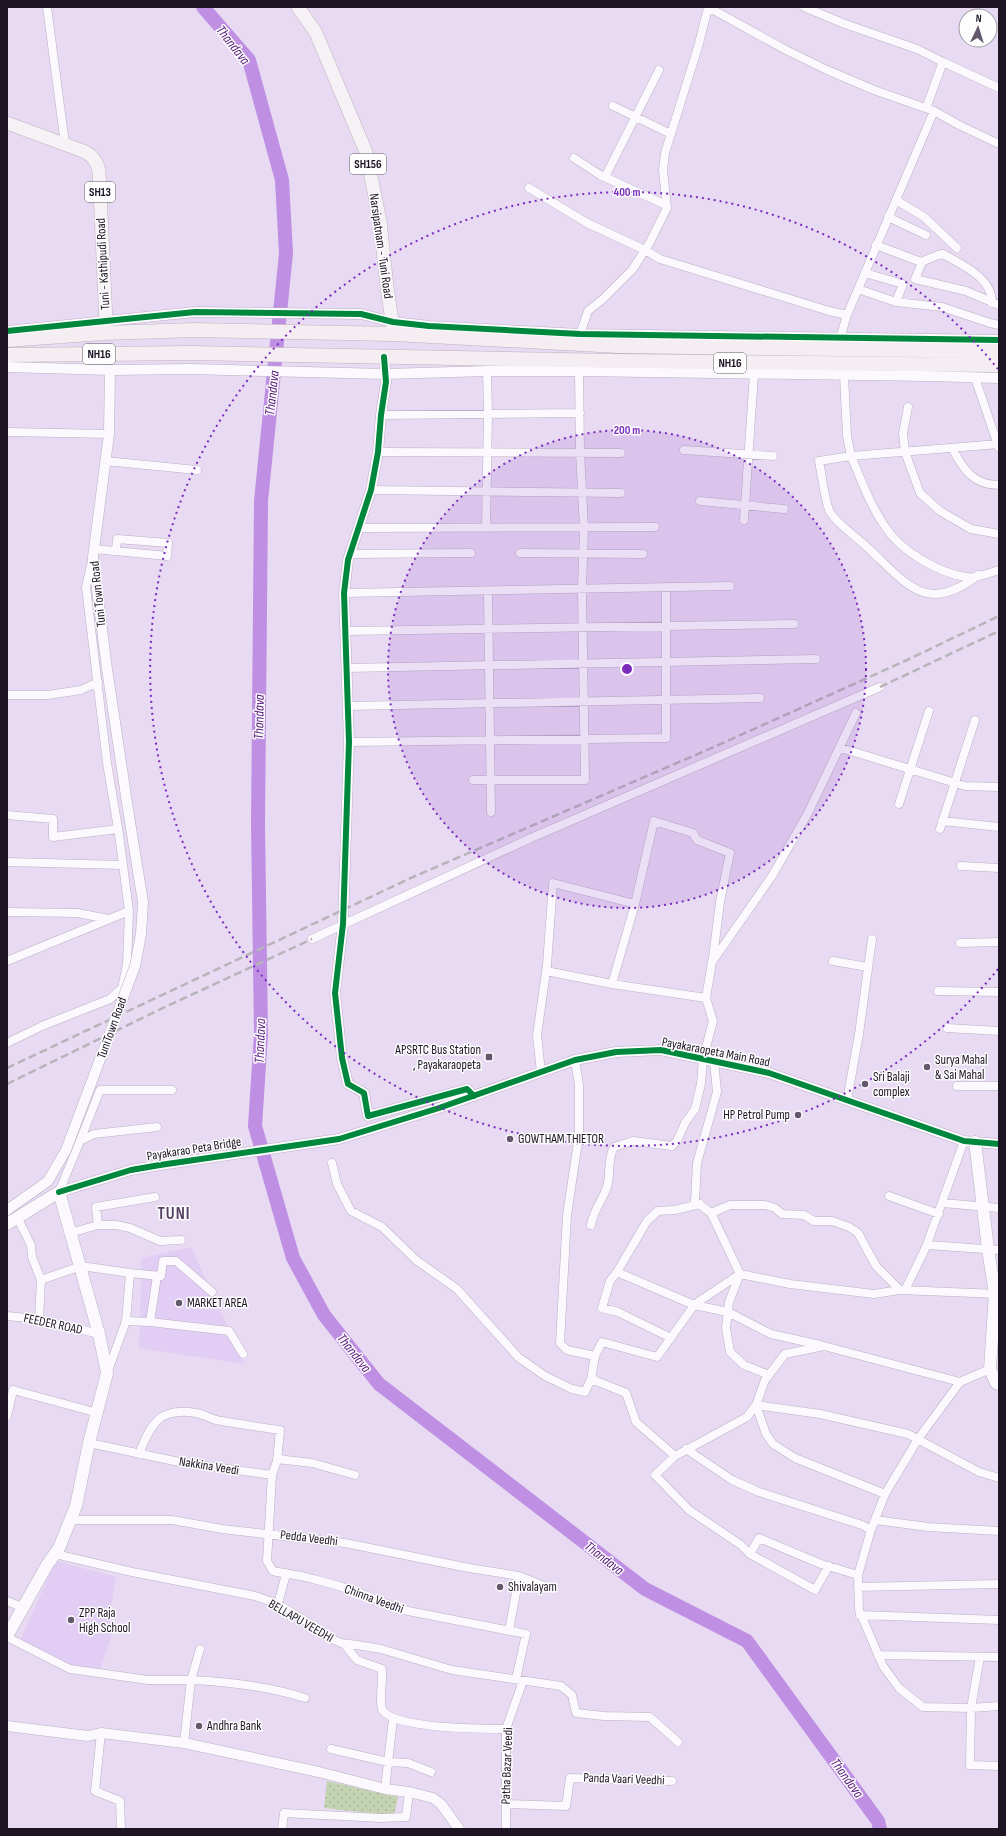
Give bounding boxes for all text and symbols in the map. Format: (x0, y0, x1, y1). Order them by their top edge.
north arrow (958, 8, 998, 48)
text: N (975, 12, 982, 25)
water label: Thandava (212, 22, 254, 68)
road number: SH156 (350, 154, 386, 174)
road number: SH13 (85, 182, 115, 202)
text: 400 m (614, 185, 640, 200)
street label: Narsipatnam - Tuni Road (366, 192, 396, 300)
street label: Tuni - Kathipudi Road (93, 218, 113, 310)
road number: NH16 (83, 344, 115, 364)
road number: NH16 (714, 353, 746, 373)
water label: Thandava (261, 369, 283, 416)
text: 200 m (614, 423, 640, 438)
street label: Tuni Town Road (87, 560, 109, 628)
centre of rings (620, 662, 634, 676)
water label: Thandava (250, 694, 268, 740)
street label: TuniTown Road (94, 995, 130, 1061)
water label: Thandava (251, 1018, 269, 1064)
street label: Payakaraopeta Main Road (661, 1034, 771, 1070)
place label: APSRTC Bus Station , Payakaraopeta (394, 1042, 481, 1073)
marker: APSRTC Bus Station , Payakaraopeta (484, 1052, 494, 1062)
place label: Surya Mahal & Sai Mahal (935, 1052, 987, 1083)
marker: Surya Mahal & Sai Mahal (922, 1062, 932, 1072)
place label: Sri Balaji complex (873, 1069, 910, 1100)
marker: Sri Balaji complex (860, 1079, 870, 1089)
place label: HP Petrol Pump (723, 1107, 790, 1123)
marker: HP Petrol Pump (793, 1110, 803, 1120)
place label: GOWTHAM THIETOR (518, 1131, 604, 1147)
street label: Payakarao Peta Bridge (146, 1134, 242, 1164)
marker: GOWTHAM THIETOR (505, 1134, 515, 1144)
district label: TUNI (157, 1204, 191, 1224)
place label: MARKET AREA (187, 1295, 248, 1311)
marker: MARKET AREA (174, 1298, 184, 1308)
street label: FEEDER ROAD (22, 1310, 84, 1338)
water label: Thandava (333, 1330, 375, 1376)
street label: Nakkina Veedi (178, 1453, 240, 1479)
street label: Pedda Veedhi (279, 1527, 339, 1549)
water label: Thandava (581, 1537, 627, 1579)
place label: Shivalayam (508, 1579, 557, 1595)
street label: Chinna Veedhi (342, 1581, 406, 1617)
marker: Shivalayam (495, 1582, 505, 1592)
street label: BELLAPU VEEDHI (266, 1596, 336, 1646)
place label: ZPP Raja High School (79, 1605, 130, 1636)
marker: ZPP Raja High School (66, 1615, 76, 1625)
place label: Andhra Bank (206, 1718, 261, 1734)
marker: Andhra Bank (194, 1721, 204, 1731)
street label: Patha Bazar Veedi (498, 1727, 516, 1805)
water label: Thandava (827, 1755, 867, 1801)
street label: Panda Vaari Veedhi (583, 1770, 665, 1788)

